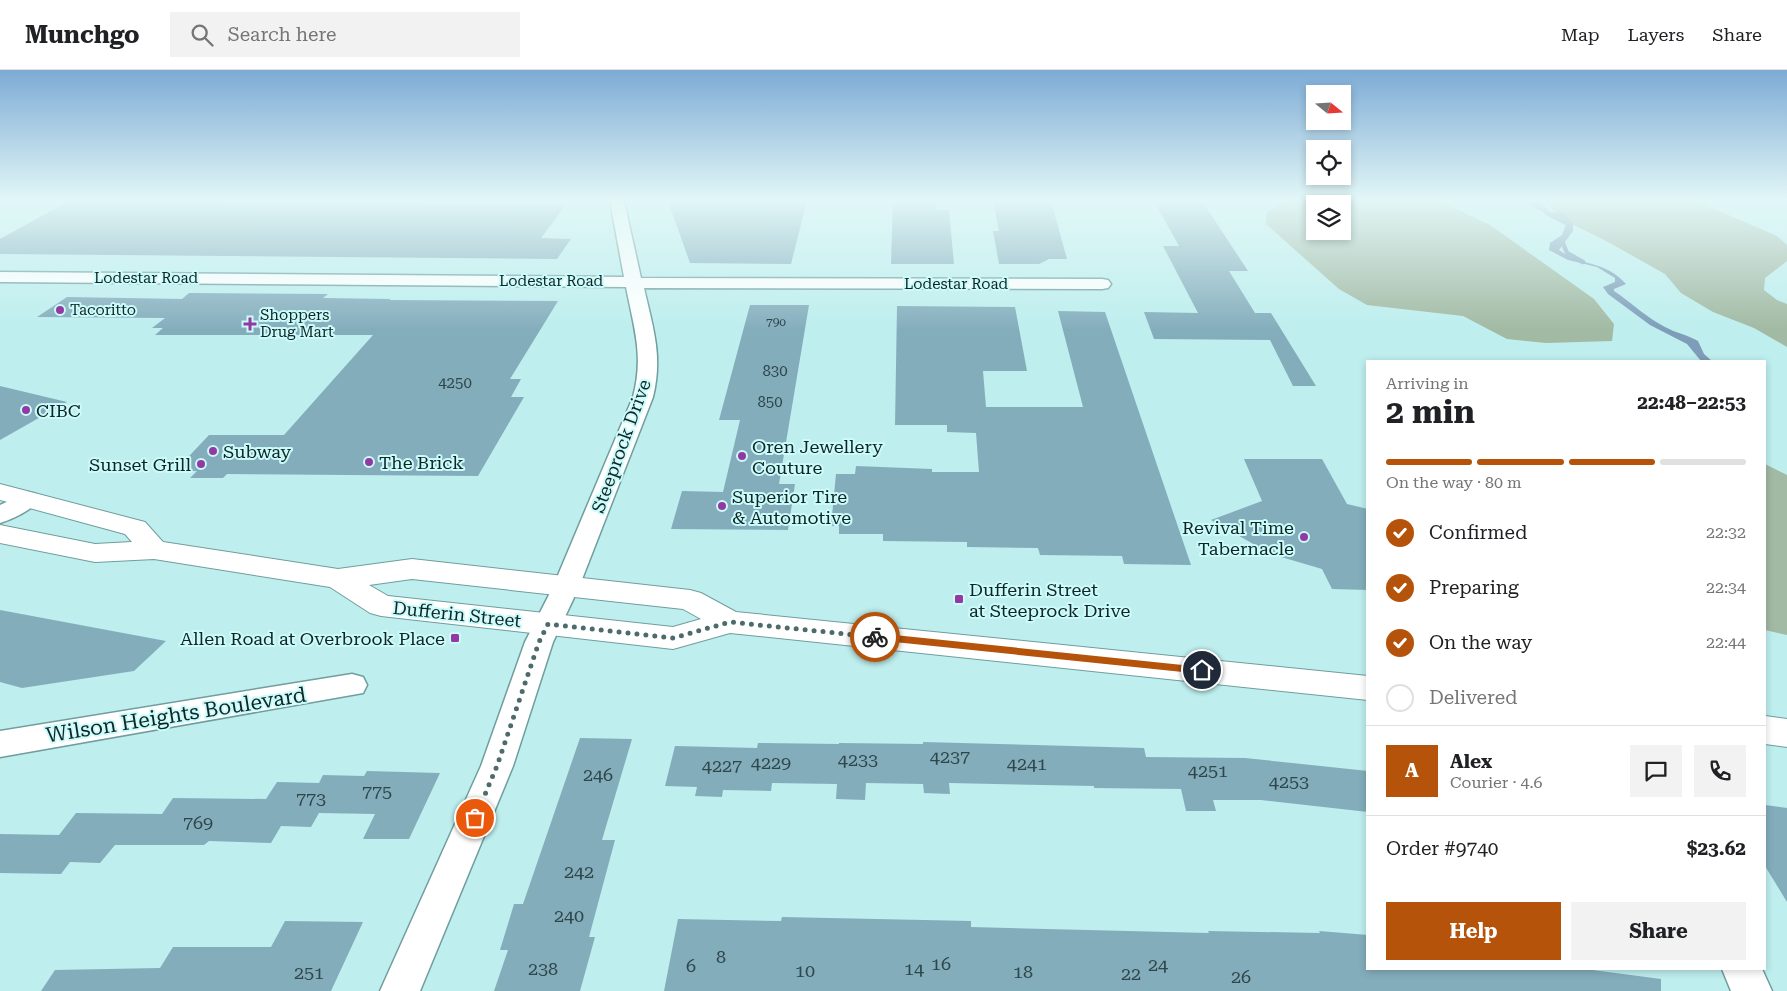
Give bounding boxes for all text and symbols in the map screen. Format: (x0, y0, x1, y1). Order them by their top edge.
search box (170, 12, 520, 57)
text: Munchgo (25, 21, 140, 49)
icon: search (188, 21, 216, 49)
text: Search here (228, 23, 336, 46)
text: Map (1561, 24, 1600, 45)
text: Layers (1628, 24, 1684, 45)
text: Share (1712, 24, 1762, 45)
north arrow (1306, 85, 1351, 130)
map controls (1306, 85, 1351, 240)
button: locate (1306, 140, 1351, 185)
button: layers (1306, 195, 1351, 240)
street label: Lodestar Road (94, 269, 198, 287)
street label: Lodestar Road (499, 272, 603, 290)
street label: Lodestar Road (904, 275, 1008, 293)
place label: Tacoritto (70, 301, 136, 319)
marker: Tacoritto (54, 304, 66, 316)
place label: Shoppers Drug Mart (260, 306, 334, 341)
house number: 790 (766, 315, 786, 329)
marker: Shoppers Drug Mart (244, 318, 256, 330)
house number: 830 (762, 362, 788, 380)
house number: 4250 (438, 374, 472, 392)
text: Arriving in (1386, 374, 1469, 393)
street label: Steeprock Drive (587, 376, 655, 516)
text: 22:48–22:53 (1637, 391, 1746, 414)
house number: 850 (757, 393, 783, 411)
text: 2 min (1386, 393, 1475, 431)
place label: CIBC (36, 400, 81, 421)
marker: CIBC (20, 404, 32, 416)
place label: Oren Jewellery Couture (752, 436, 883, 478)
place label: Subway (223, 441, 292, 462)
marker: Subway (207, 445, 219, 457)
marker: Oren Jewellery Couture (736, 450, 748, 462)
place label: The Brick (379, 452, 464, 473)
place label: Sunset Grill (89, 454, 191, 475)
marker: The Brick (363, 456, 375, 468)
marker: Sunset Grill (195, 458, 207, 470)
text: On the way · 80 m (1386, 473, 1522, 492)
place label: Superior Tire & Automotive (732, 486, 851, 528)
marker: Superior Tire & Automotive (716, 500, 728, 512)
place label: Revival Time Tabernacle (1182, 517, 1294, 559)
icon: check (1386, 519, 1414, 547)
text: Confirmed (1429, 521, 1527, 544)
text: 22:32 (1706, 523, 1746, 542)
marker: Revival Time Tabernacle (1298, 531, 1310, 543)
icon: check (1386, 574, 1414, 602)
text: Preparing (1429, 576, 1519, 599)
text: 22:34 (1706, 578, 1746, 597)
place label: Dufferin Street at Steeprock Drive (969, 579, 1131, 621)
marker: Dufferin Street at Steeprock Drive (953, 593, 965, 605)
street label: Dufferin Street (392, 597, 523, 631)
courier (850, 612, 900, 662)
icon: bike (861, 623, 889, 651)
place label: Allen Road at Overbrook Place (180, 628, 445, 649)
icon: check (1386, 629, 1414, 657)
text: On the way (1429, 631, 1532, 654)
marker: Allen Road at Overbrook Place (449, 632, 461, 644)
text: 22:44 (1706, 633, 1746, 652)
pin (1181, 649, 1223, 691)
icon: home (1188, 656, 1216, 684)
street label: Wilson Heights Boulevard (44, 682, 308, 747)
text: Delivered (1429, 686, 1517, 709)
button: chat (1630, 745, 1682, 797)
button: phone (1694, 745, 1746, 797)
house number: 4237 (930, 746, 970, 767)
house number: 4233 (838, 749, 878, 770)
text: Alex (1450, 750, 1492, 773)
house number: 4229 (751, 752, 791, 773)
house number: 4241 (1007, 753, 1047, 774)
house number: 4227 (702, 755, 742, 776)
text: A (1405, 759, 1419, 782)
house number: 4251 (1188, 760, 1228, 781)
house number: 246 (583, 764, 613, 785)
house number: 4253 (1269, 771, 1309, 792)
text: Courier · 4.6 (1450, 773, 1543, 792)
house number: 775 (362, 781, 392, 802)
house number: 773 (296, 788, 326, 809)
pin (454, 797, 496, 839)
icon: bag (461, 804, 489, 832)
house number: 769 (183, 812, 213, 833)
text: Order #9740 (1386, 837, 1498, 860)
text: $23.62 (1687, 837, 1746, 860)
house number: 242 (564, 861, 594, 882)
button: Help (1386, 902, 1561, 960)
button: Share (1571, 902, 1746, 960)
house number: 240 (554, 905, 584, 926)
house number: 8 (716, 946, 726, 967)
house number: 16 (931, 953, 951, 974)
house number: 24 (1148, 954, 1168, 975)
house number: 6 (686, 955, 696, 976)
house number: 238 (528, 958, 558, 979)
house number: 14 (904, 958, 924, 979)
house number: 10 (795, 960, 815, 981)
house number: 18 (1013, 961, 1033, 982)
house number: 251 (294, 962, 324, 983)
house number: 22 (1121, 963, 1141, 984)
house number: 26 (1231, 966, 1251, 987)

